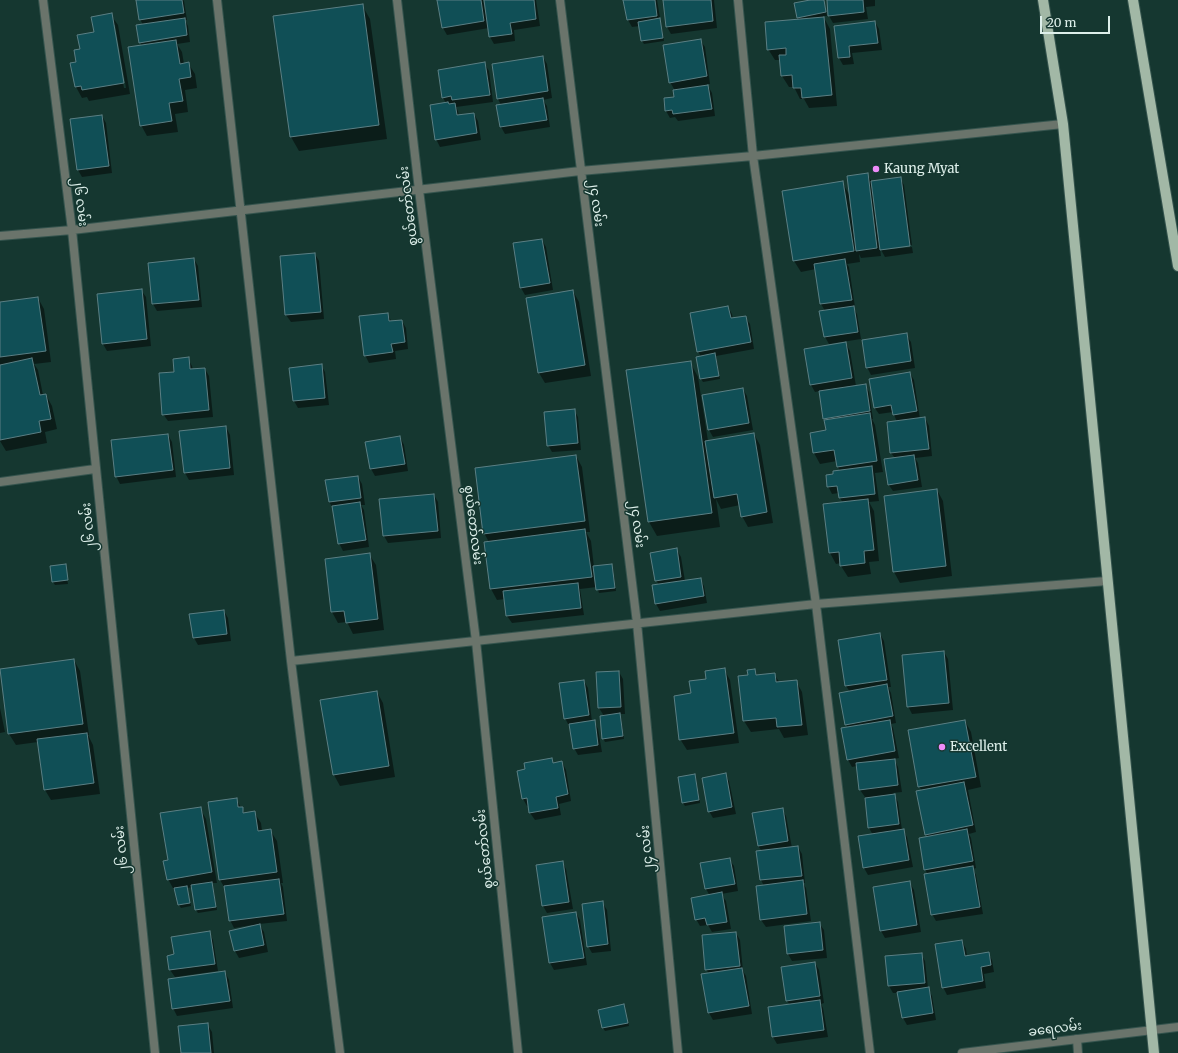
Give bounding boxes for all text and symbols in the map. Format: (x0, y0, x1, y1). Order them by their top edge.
scale bar (1042, 8, 1112, 34)
text: 20 m (1047, 15, 1076, 30)
place label: Kaung Myat (884, 161, 959, 177)
marker: Kaung Myat (871, 164, 881, 174)
street label: စွယ်တော်လမ်း (396, 165, 422, 247)
street label: ၂၆ လမ်း (69, 177, 91, 227)
street label: ၂၄ လမ်း (585, 178, 607, 228)
street label: စွယ်တော်လမ်း (460, 484, 486, 566)
street label: ၂၄ လမ်း (626, 499, 648, 549)
street label: ၂၆ လမ်း (79, 502, 99, 552)
place label: Excellent (950, 739, 1007, 755)
marker: Excellent (937, 742, 947, 752)
street label: စွယ်တော်လမ်း (473, 808, 497, 890)
street label: ၂၆ လမ်း (112, 825, 132, 875)
street label: ၂၄ လမ်း (637, 825, 657, 873)
street label: ခရေလမ်း (1027, 1018, 1083, 1040)

